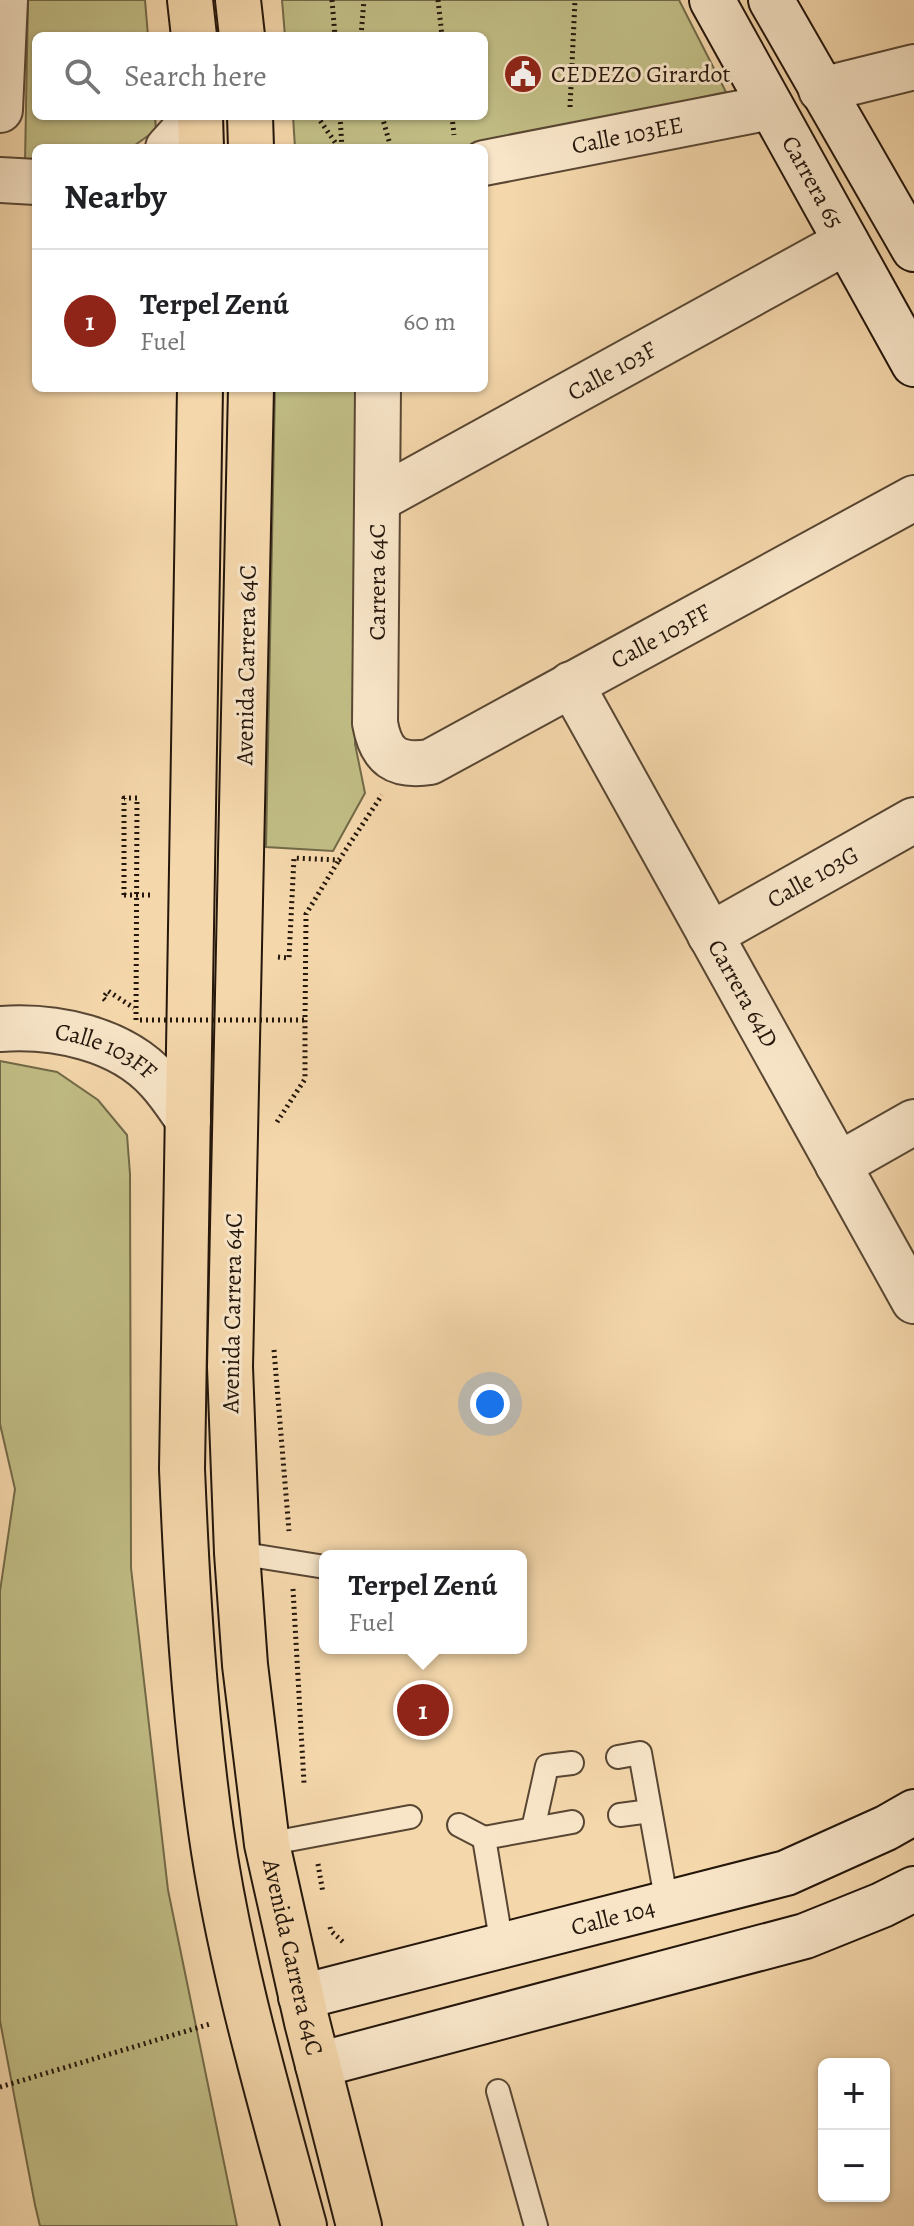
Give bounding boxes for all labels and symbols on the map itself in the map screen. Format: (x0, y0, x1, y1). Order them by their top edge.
public building icon: CEDEZO Girardot (502, 53, 544, 95)
place label: CEDEZO Girardot (551, 58, 730, 90)
street label: Calle 103EE (569, 109, 686, 162)
street label: Carrera 65 (774, 130, 852, 234)
street label: Calle 103F (562, 333, 662, 408)
street label: Carrera 64C (361, 524, 393, 640)
street label: Avenida Carrera 64C (228, 565, 264, 766)
street label: Calle 103FF (605, 596, 716, 676)
street label: Calle 103G (761, 838, 864, 916)
street label: Carrera 64D (700, 934, 786, 1053)
street label: Calle 103FF (53, 1015, 164, 1087)
street label: Avenida Carrera 64C (214, 1213, 250, 1414)
your location (470, 1384, 510, 1424)
pin: 1 (397, 1680, 449, 1740)
street label: Avenida Carrera 64C (255, 1855, 331, 2059)
street label: Calle 104 (568, 1891, 658, 1943)

